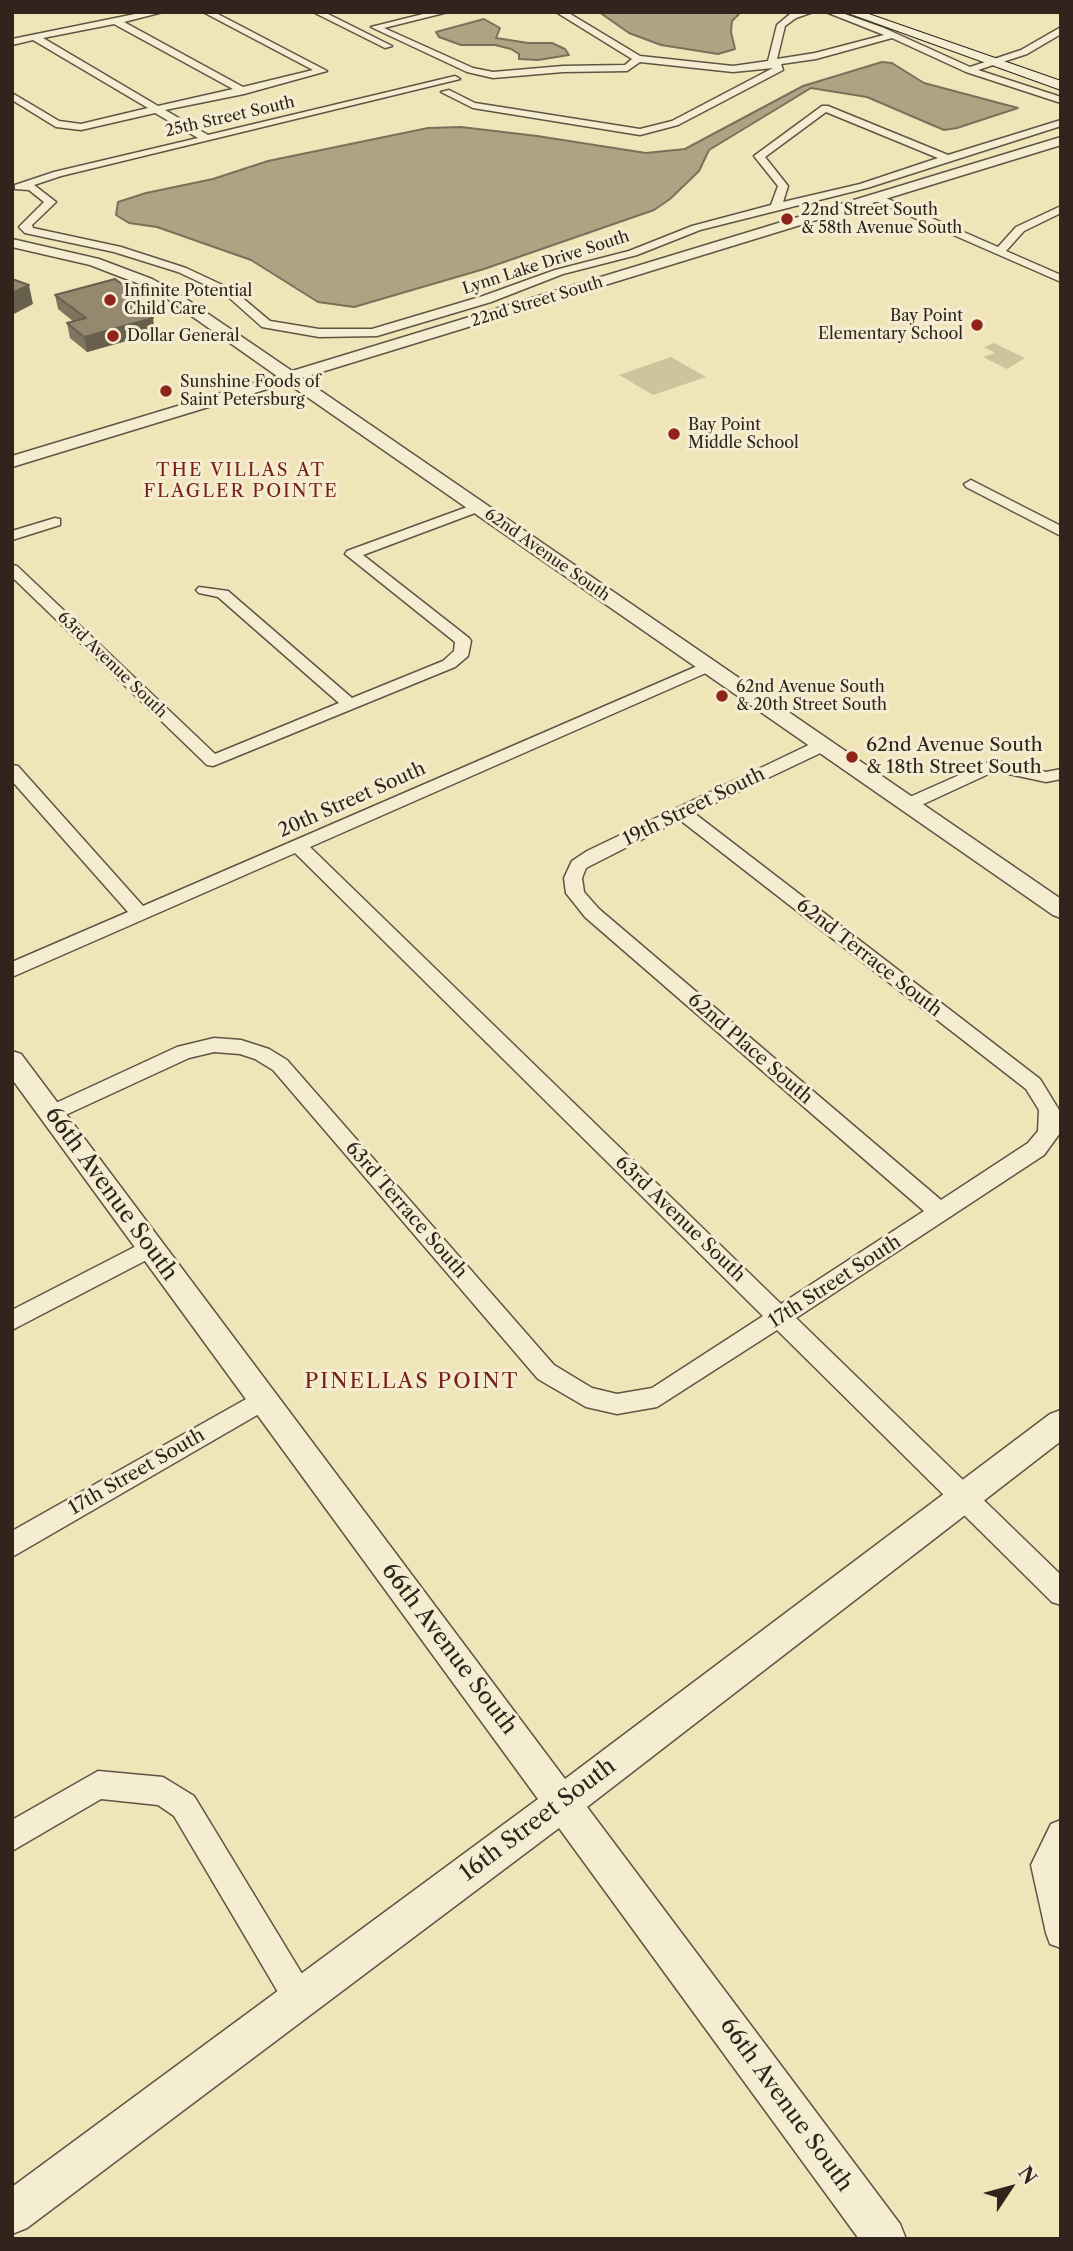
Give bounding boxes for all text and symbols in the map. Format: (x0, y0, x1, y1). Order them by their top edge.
street label: 25th Street South (163, 93, 297, 141)
place label: 22nd Street South & 58th Avenue South (801, 200, 962, 238)
marker: 22nd Street South & 58th Avenue South (779, 211, 795, 227)
street label: Lynn Lake Drive South (460, 227, 632, 299)
street label: 22nd Street South (469, 273, 605, 331)
place label: Infinite Potential Child Care (124, 281, 252, 319)
marker: Infinite Potential Child Care (102, 292, 118, 308)
place label: Bay Point Elementary School (818, 306, 963, 344)
marker: Bay Point Elementary School (969, 317, 985, 333)
place label: Dollar General (127, 326, 239, 346)
marker: Dollar General (105, 328, 121, 344)
place label: Sunshine Foods of Saint Petersburg (180, 372, 320, 410)
marker: Sunshine Foods of Saint Petersburg (158, 383, 174, 399)
place label: Bay Point Middle School (688, 415, 799, 453)
marker: Bay Point Middle School (666, 426, 682, 442)
district label: THE VILLAS AT FLAGLER POINTE (145, 460, 337, 503)
street label: 62nd Avenue South (481, 505, 613, 605)
street label: 63rd Avenue South (53, 608, 171, 722)
place label: 62nd Avenue South & 20th Street South (736, 677, 887, 715)
marker: 62nd Avenue South & 20th Street South (714, 688, 730, 704)
place label: 62nd Avenue South & 18th Street South (866, 735, 1043, 779)
marker: 62nd Avenue South & 18th Street South (844, 749, 860, 765)
street label: 20th Street South (275, 757, 429, 843)
street label: 19th Street South (619, 763, 769, 851)
street label: 62nd Terrace South (792, 894, 946, 1022)
street label: 62nd Place South (683, 989, 817, 1109)
street label: 66th Avenue South (39, 1102, 183, 1286)
street label: 63rd Terrace South (340, 1137, 472, 1283)
street label: 63rd Avenue South (610, 1151, 750, 1287)
street label: 17th Street South (765, 1231, 905, 1333)
district label: PINELLAS POINT (306, 1369, 518, 1395)
street label: 17th Street South (65, 1424, 209, 1520)
street label: 66th Avenue South (375, 1558, 523, 1740)
street label: 16th Street South (455, 1753, 621, 1887)
street label: 66th Avenue South (714, 2013, 858, 2197)
north arrow (975, 2153, 1045, 2223)
text: N (1013, 2162, 1042, 2189)

